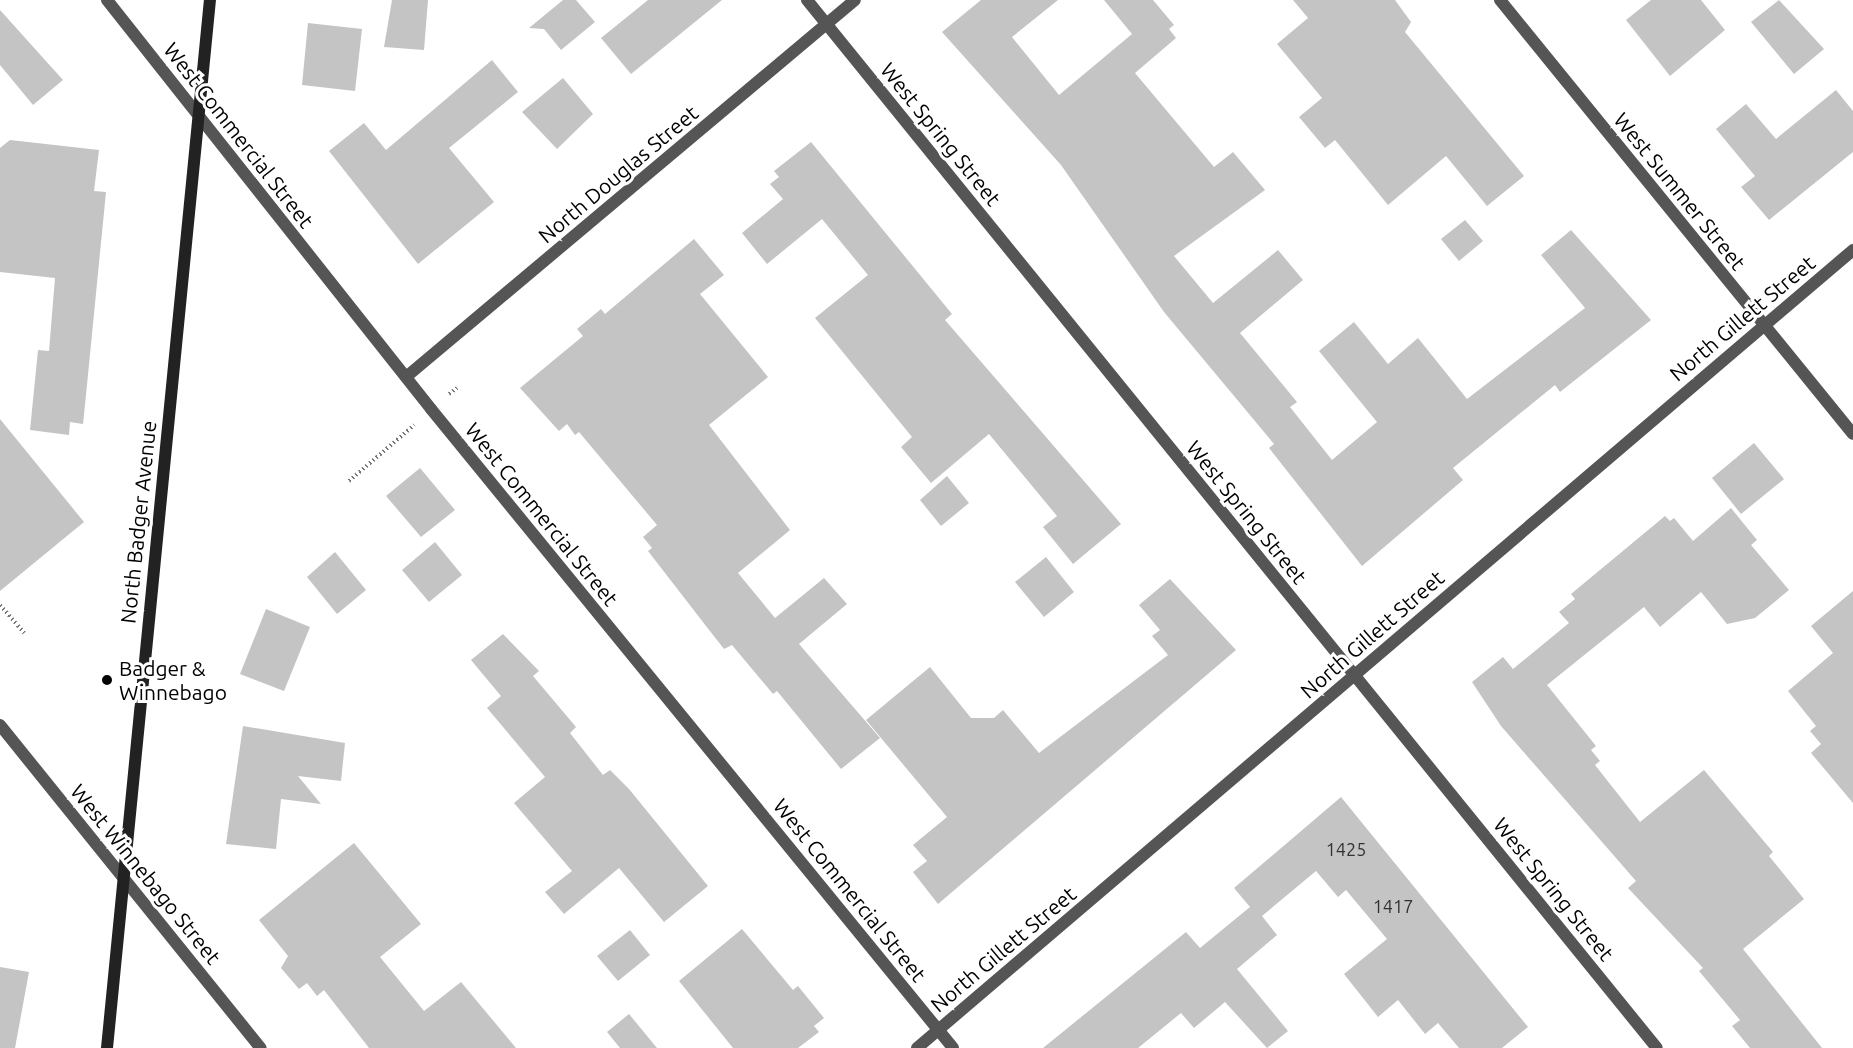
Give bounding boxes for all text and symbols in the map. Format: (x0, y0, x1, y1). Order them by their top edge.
street label: West Commercial Street (159, 37, 319, 233)
street label: West Spring Street (876, 57, 1006, 211)
street label: North Douglas Street (533, 100, 703, 248)
street label: West Summer Street (1609, 107, 1751, 275)
street label: North Gillett Street (1664, 250, 1820, 386)
street label: West Commercial Street (460, 417, 624, 611)
street label: North Badger Avenue (115, 419, 161, 625)
street label: West Spring Street (1182, 435, 1312, 589)
street label: North Gillett Street (1295, 565, 1449, 703)
place label: Badger & Winnebago (119, 655, 227, 705)
marker: Badger & Winnebago (100, 673, 114, 687)
street label: West Winnebago Street (66, 779, 226, 969)
street label: West Commercial Street (768, 793, 932, 987)
street label: West Spring Street (1489, 812, 1619, 966)
house number: 1425 (1326, 838, 1366, 860)
street label: North Gillett Street (925, 881, 1081, 1017)
house number: 1417 (1373, 895, 1413, 917)

